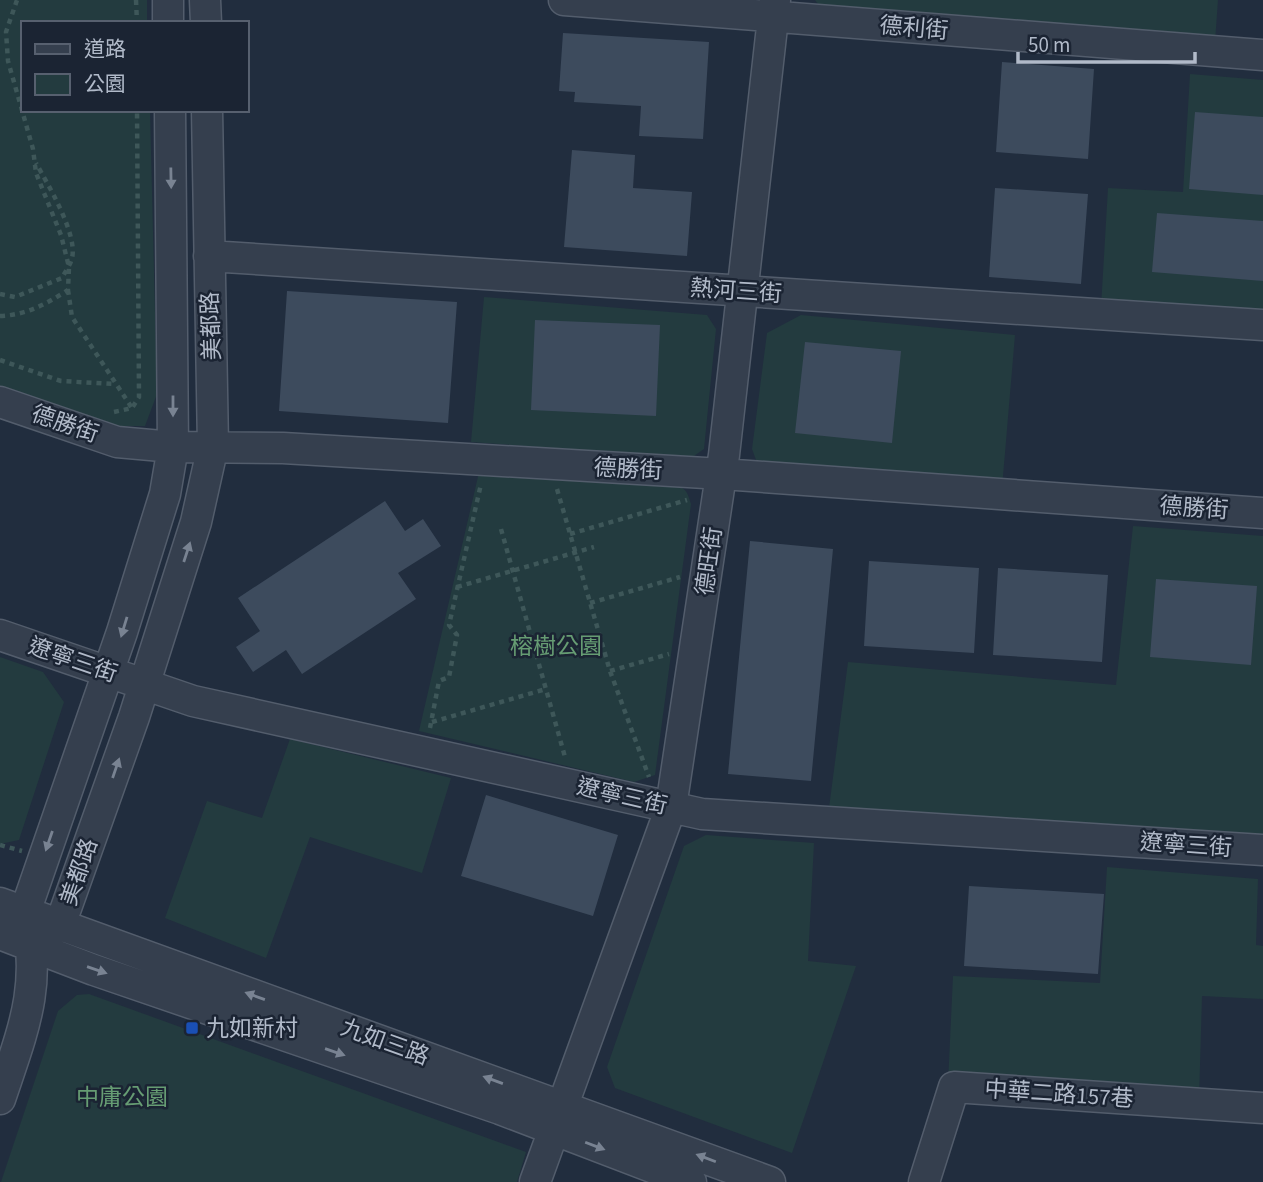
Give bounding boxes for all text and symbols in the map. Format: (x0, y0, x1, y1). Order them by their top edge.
street label: 德利街 (878, 9, 950, 47)
legend (21, 21, 248, 112)
scale bar (1018, 21, 1195, 65)
text: 50 m (1028, 30, 1070, 60)
text: 道路 (84, 34, 126, 64)
text: 公園 (84, 69, 126, 99)
one-way arrow (165, 168, 177, 190)
street label: 熱河三街 (689, 271, 783, 311)
street label: 美都路 (193, 291, 229, 361)
one-way arrow (167, 395, 179, 417)
street label: 德勝街 (27, 397, 103, 451)
street label: 德勝街 (593, 451, 663, 487)
street label: 德勝街 (1158, 489, 1230, 527)
street label: 德旺街 (688, 525, 730, 597)
one-way arrow (182, 541, 192, 562)
one-way arrow (118, 616, 129, 637)
street label: 遼寧三街 (24, 629, 122, 691)
park label: 榕樹公園 (510, 630, 602, 663)
one-way arrow (110, 757, 121, 778)
street label: 遼寧三街 (573, 770, 671, 822)
street label: 遼寧三街 (1139, 825, 1233, 865)
one-way arrow (43, 831, 54, 852)
street label: 美都路 (52, 834, 106, 910)
one-way arrow (86, 965, 107, 976)
one-way arrow (245, 990, 266, 1001)
street label: 九如三路 (336, 1011, 434, 1073)
place label: 九如新村 (206, 1012, 298, 1045)
marker: 九如新村 (184, 1020, 200, 1036)
one-way arrow (325, 1047, 346, 1058)
street label: 中華二路157巷 (983, 1072, 1135, 1116)
one-way arrow (482, 1074, 503, 1085)
park label: 中庸公園 (76, 1081, 168, 1114)
one-way arrow (585, 1141, 606, 1152)
one-way arrow (696, 1152, 717, 1163)

